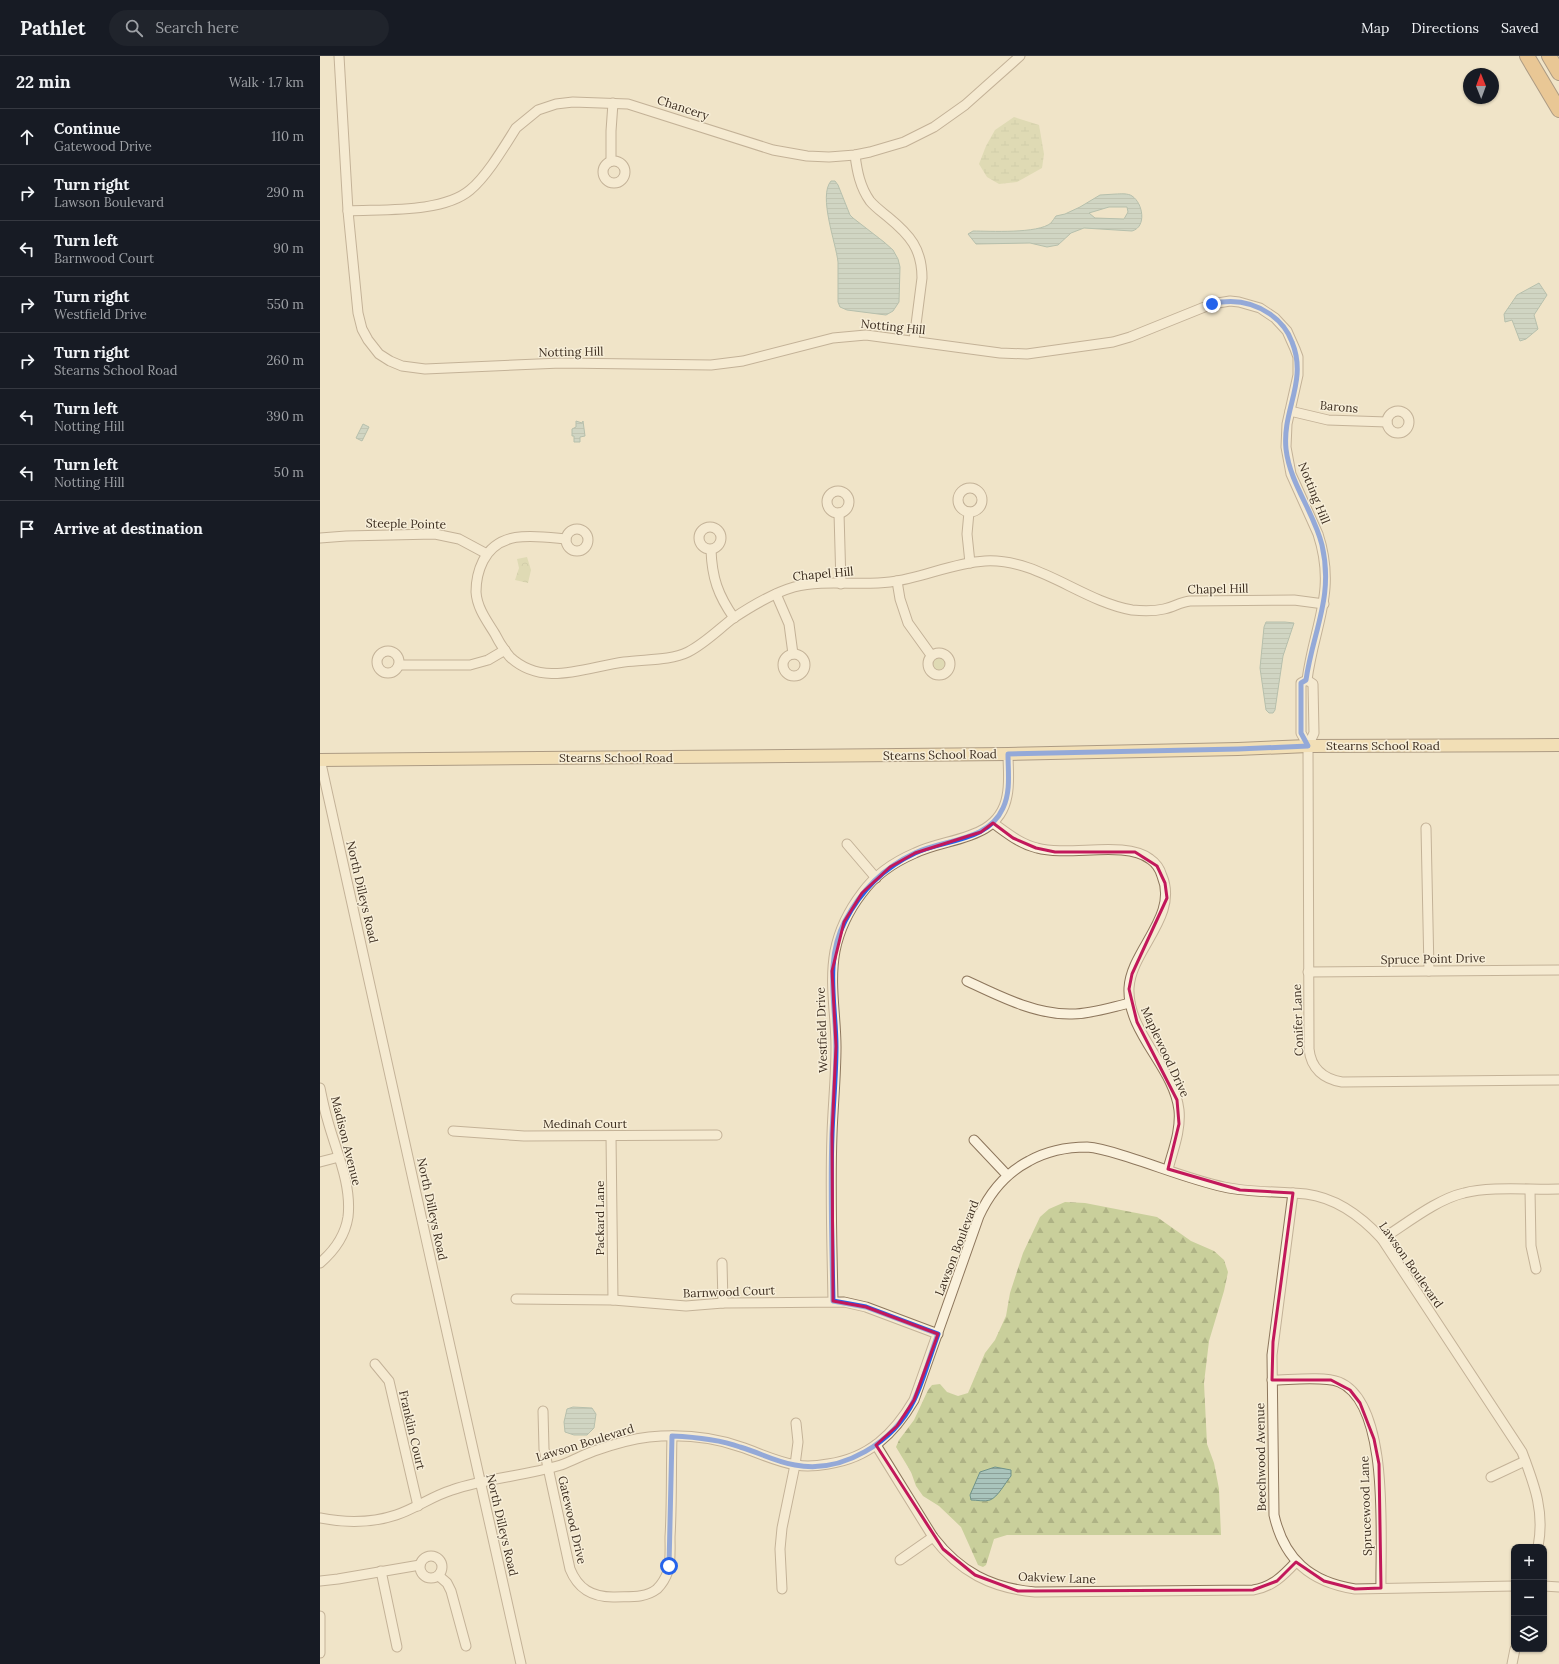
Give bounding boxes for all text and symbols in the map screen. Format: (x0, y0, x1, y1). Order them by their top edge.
search box (109, 10, 389, 46)
text: Pathlet (20, 16, 85, 40)
icon: search (123, 17, 145, 39)
text: Search here (155, 18, 239, 37)
text: Map (1361, 19, 1389, 37)
text: Directions (1411, 19, 1479, 37)
text: Saved (1501, 19, 1539, 37)
north arrow (1463, 68, 1499, 104)
text: 22 min (16, 71, 71, 93)
text: Walk · 1.7 km (229, 74, 304, 91)
street label: Chancery (655, 92, 712, 123)
text: Continue (54, 119, 120, 138)
icon: ahead (16, 126, 38, 148)
text: 110 m (271, 128, 304, 145)
text: Gatewood Drive (54, 138, 152, 155)
text: Turn right (54, 175, 130, 194)
icon: right (16, 182, 38, 204)
text: 290 m (266, 184, 304, 201)
text: Lawson Boulevard (54, 194, 164, 211)
text: Turn left (54, 231, 118, 250)
icon: left (16, 238, 38, 260)
text: 90 m (273, 240, 304, 257)
text: Barnwood Court (54, 250, 154, 267)
text: Turn right (54, 287, 130, 306)
icon: right (16, 294, 38, 316)
route end (1203, 295, 1221, 313)
text: 550 m (267, 296, 304, 313)
text: Westfield Drive (54, 306, 147, 323)
street label: Notting Hill (860, 316, 926, 337)
text: Turn right (54, 343, 130, 362)
street label: Notting Hill (538, 343, 604, 360)
icon: right (16, 350, 38, 372)
text: 260 m (266, 352, 304, 369)
text: Stearns School Road (54, 362, 177, 379)
street label: Barons (1319, 397, 1359, 416)
text: Turn left (54, 399, 118, 418)
icon: left (16, 406, 38, 428)
text: 390 m (266, 408, 304, 425)
text: Notting Hill (54, 418, 125, 435)
text: Turn left (54, 455, 118, 474)
street label: Notting Hill (1295, 460, 1334, 526)
icon: left (16, 462, 38, 484)
text: 50 m (274, 464, 304, 481)
text: Notting Hill (54, 474, 125, 491)
street label: Steeple Pointe (366, 515, 447, 532)
icon: arrive (16, 518, 38, 540)
text: Arrive at destination (54, 519, 203, 538)
street label: Chapel Hill (792, 563, 854, 584)
street label: Chapel Hill (1187, 580, 1249, 597)
street label: Stearns School Road (1326, 738, 1440, 753)
street label: Stearns School Road (883, 746, 997, 763)
street label: Stearns School Road (559, 750, 673, 765)
street label: North Dilleys Road (343, 839, 382, 944)
street label: Spruce Point Drive (1380, 950, 1486, 967)
street label: Conifer Lane (1289, 983, 1306, 1056)
street label: Westfield Drive (812, 986, 830, 1073)
street label: Maplewood Drive (1138, 1004, 1193, 1100)
street label: Madison Avenue (328, 1095, 365, 1188)
street label: Medinah Court (543, 1116, 627, 1131)
street label: North Dilleys Road (414, 1156, 451, 1262)
street label: Packard Lane (592, 1180, 607, 1256)
street label: Lawson Boulevard (931, 1198, 982, 1298)
street label: Lawson Boulevard (1376, 1219, 1447, 1311)
street label: Barnwood Court (683, 1282, 776, 1301)
street label: Franklin Court (396, 1389, 429, 1471)
street label: Beechwood Avenue (1252, 1402, 1269, 1511)
street label: Lawson Boulevard (534, 1420, 636, 1465)
street label: Sprucewood Lane (1356, 1455, 1375, 1556)
street label: North Dilleys Road (483, 1472, 522, 1577)
street label: Gatewood Drive (555, 1474, 590, 1566)
map controls (1511, 1544, 1547, 1652)
button: + (1511, 1544, 1547, 1580)
route start (660, 1557, 678, 1575)
street label: Oakview Lane (1018, 1569, 1097, 1586)
button: − (1511, 1580, 1547, 1616)
button: layers (1511, 1616, 1547, 1652)

